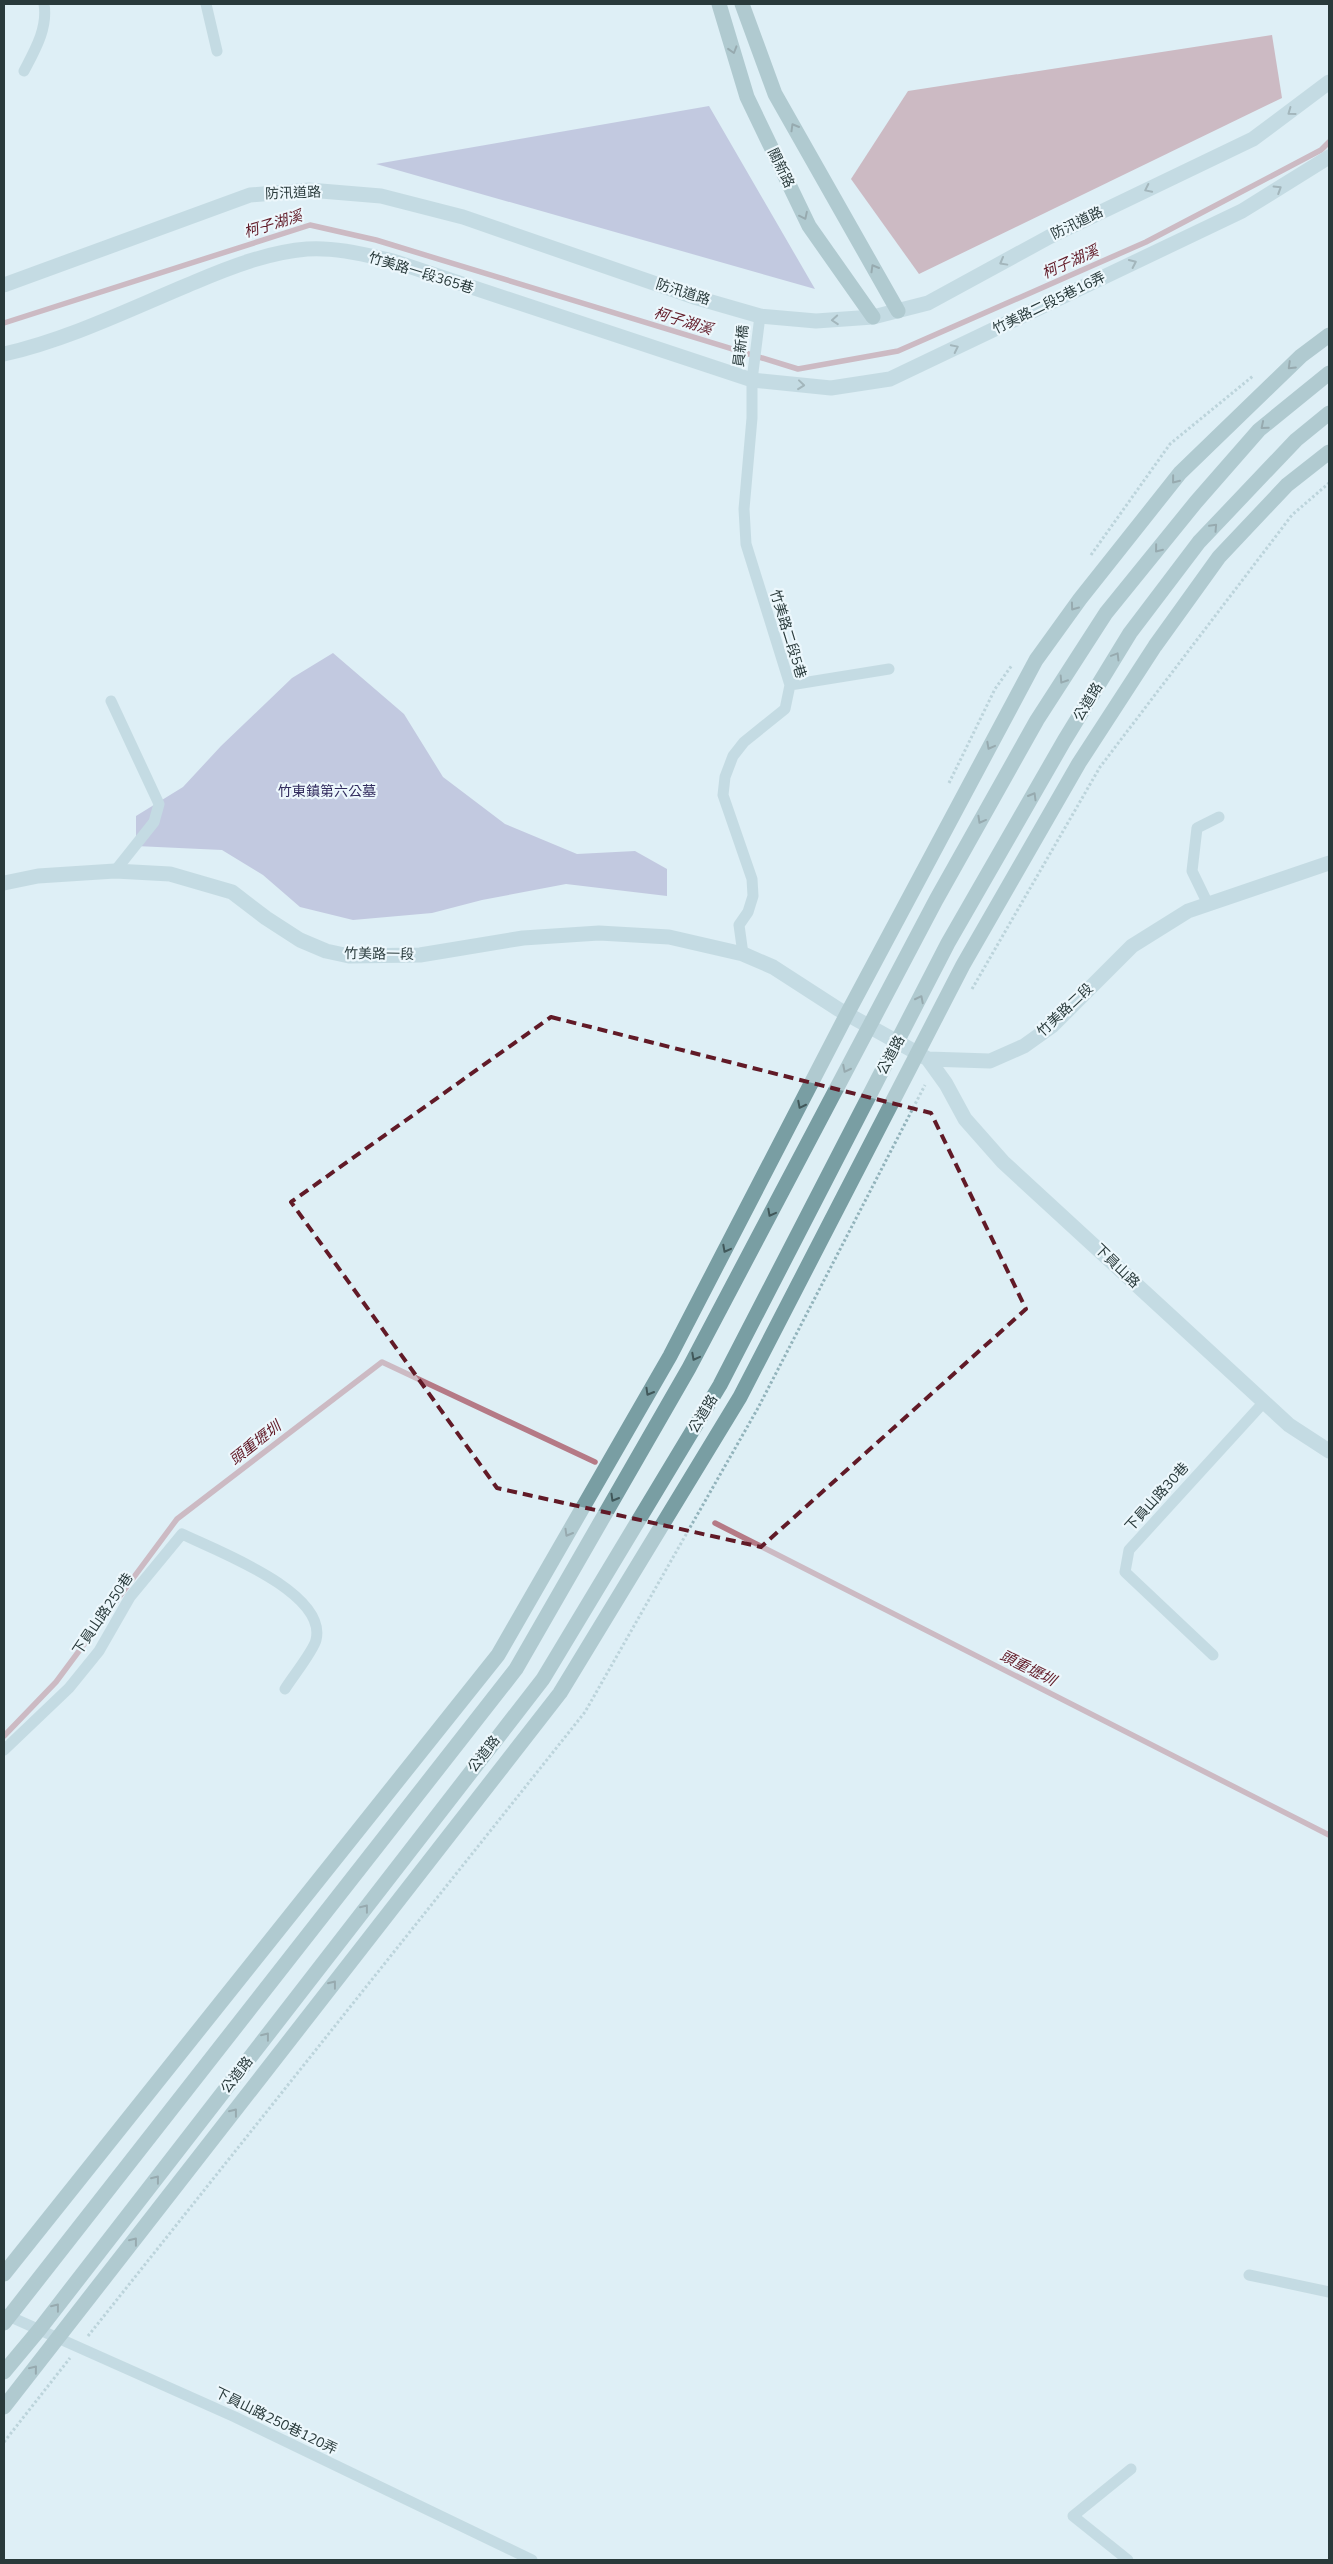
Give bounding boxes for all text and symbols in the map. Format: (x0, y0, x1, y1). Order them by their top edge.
one-way arrow (728, 46, 738, 54)
one-way arrow (1287, 106, 1297, 115)
one-way arrow (790, 123, 800, 132)
street label: 關新路 (763, 145, 799, 191)
street label: 防汛道路 (265, 183, 321, 203)
one-way arrow (1144, 183, 1153, 193)
one-way arrow (1273, 185, 1282, 195)
street label: 防汛道路 (1048, 202, 1106, 244)
water label: 柯子湖溪 (241, 205, 307, 242)
one-way arrow (798, 210, 808, 219)
water label: 柯子湖溪 (1039, 240, 1103, 283)
street label: 竹美路一段365巷 (366, 248, 476, 298)
one-way arrow (999, 256, 1008, 266)
one-way arrow (1128, 259, 1137, 269)
one-way arrow (870, 265, 880, 274)
street label: 竹美路二段5巷16弄 (989, 267, 1109, 339)
street label: 防汛道路 (653, 274, 713, 310)
water label: 柯子湖溪 (651, 303, 717, 340)
one-way arrow (831, 314, 839, 325)
street label: 員新橋 (729, 324, 753, 368)
one-way arrow (950, 344, 959, 354)
one-way arrow (1288, 360, 1297, 369)
one-way arrow (797, 379, 805, 390)
one-way arrow (1261, 421, 1270, 430)
one-way arrow (1172, 474, 1181, 483)
one-way arrow (1208, 523, 1217, 532)
one-way arrow (1155, 543, 1164, 552)
street label: 竹美路二段5巷 (765, 587, 811, 681)
one-way arrow (1071, 601, 1080, 611)
one-way arrow (1110, 653, 1120, 662)
one-way arrow (1059, 675, 1069, 684)
street label: 公道路 (1069, 679, 1107, 725)
one-way arrow (987, 740, 997, 749)
park label: 竹東鎮第六公墓 (278, 782, 376, 801)
one-way arrow (1027, 792, 1037, 801)
one-way arrow (977, 815, 987, 824)
street label: 竹美路一段 (344, 944, 414, 964)
street label: 竹美路二段 (1033, 979, 1097, 1041)
one-way arrow (914, 995, 924, 1004)
street label: 公道路 (873, 1032, 909, 1078)
one-way arrow (842, 1064, 852, 1073)
one-way arrow (797, 1099, 807, 1108)
one-way arrow (767, 1208, 777, 1217)
street label: 下員山路 (1090, 1240, 1144, 1292)
one-way arrow (722, 1243, 732, 1252)
one-way arrow (691, 1351, 701, 1360)
one-way arrow (646, 1386, 656, 1395)
street label: 公道路 (684, 1391, 722, 1437)
water label: 頭重壢圳 (225, 1415, 286, 1469)
street label: 下員山路30巷 (1121, 1458, 1193, 1536)
one-way arrow (610, 1492, 620, 1501)
one-way arrow (565, 1527, 575, 1536)
street label: 下員山路250巷 (69, 1569, 137, 1659)
water label: 頭重壢圳 (997, 1645, 1061, 1691)
street label: 公道路 (464, 1732, 504, 1776)
one-way arrow (360, 1905, 368, 1914)
one-way arrow (328, 1981, 336, 1990)
one-way arrow (260, 2032, 269, 2042)
street label: 公道路 (217, 2053, 257, 2097)
one-way arrow (228, 2109, 236, 2118)
one-way arrow (150, 2175, 159, 2185)
one-way arrow (128, 2237, 137, 2247)
one-way arrow (51, 2304, 59, 2313)
one-way arrow (29, 2366, 37, 2375)
street label: 下員山路250巷120弄 (211, 2383, 341, 2459)

